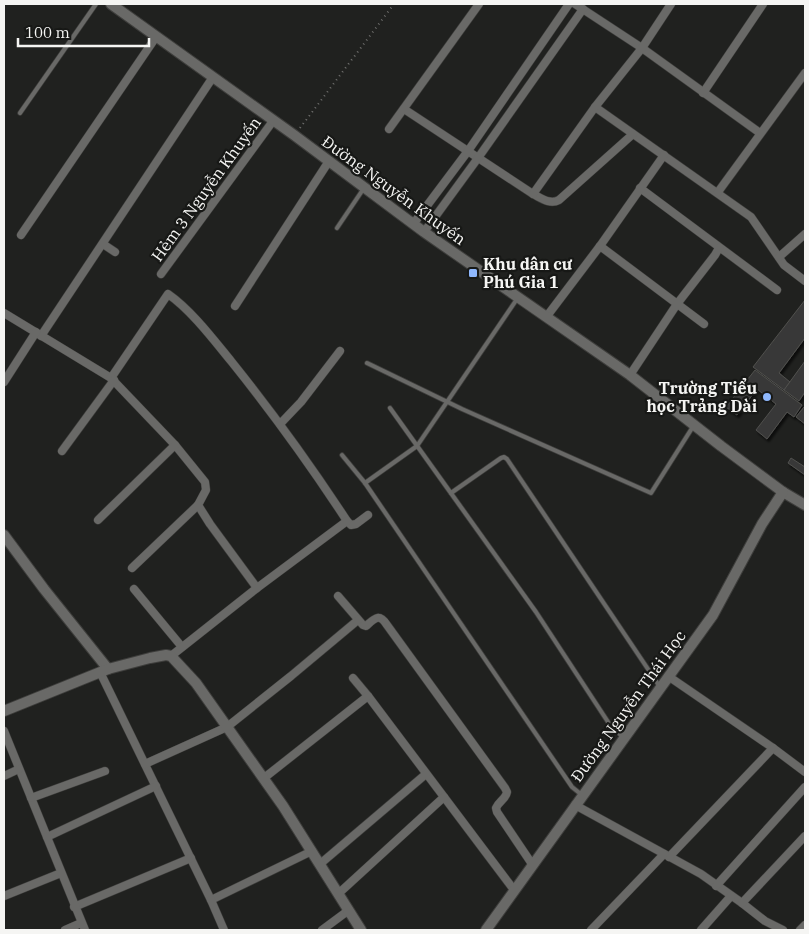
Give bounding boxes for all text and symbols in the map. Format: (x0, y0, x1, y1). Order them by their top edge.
scale bar (18, 15, 149, 47)
text: 100 m (25, 23, 70, 42)
street label: Hẻm 3 Nguyễn Khuyến (147, 113, 265, 265)
street label: Đường Nguyễn Khuyến (318, 131, 470, 249)
place label: Khu dân cư Phú Gia 1 (483, 254, 573, 292)
marker: Khu dân cư Phú Gia 1 (467, 267, 479, 279)
place label: Trường Tiểu học Trảng Dài (646, 378, 757, 416)
marker: Trường Tiểu học Trảng Dài (761, 391, 773, 403)
street label: Đường Nguyễn Thái Học (566, 626, 690, 786)

